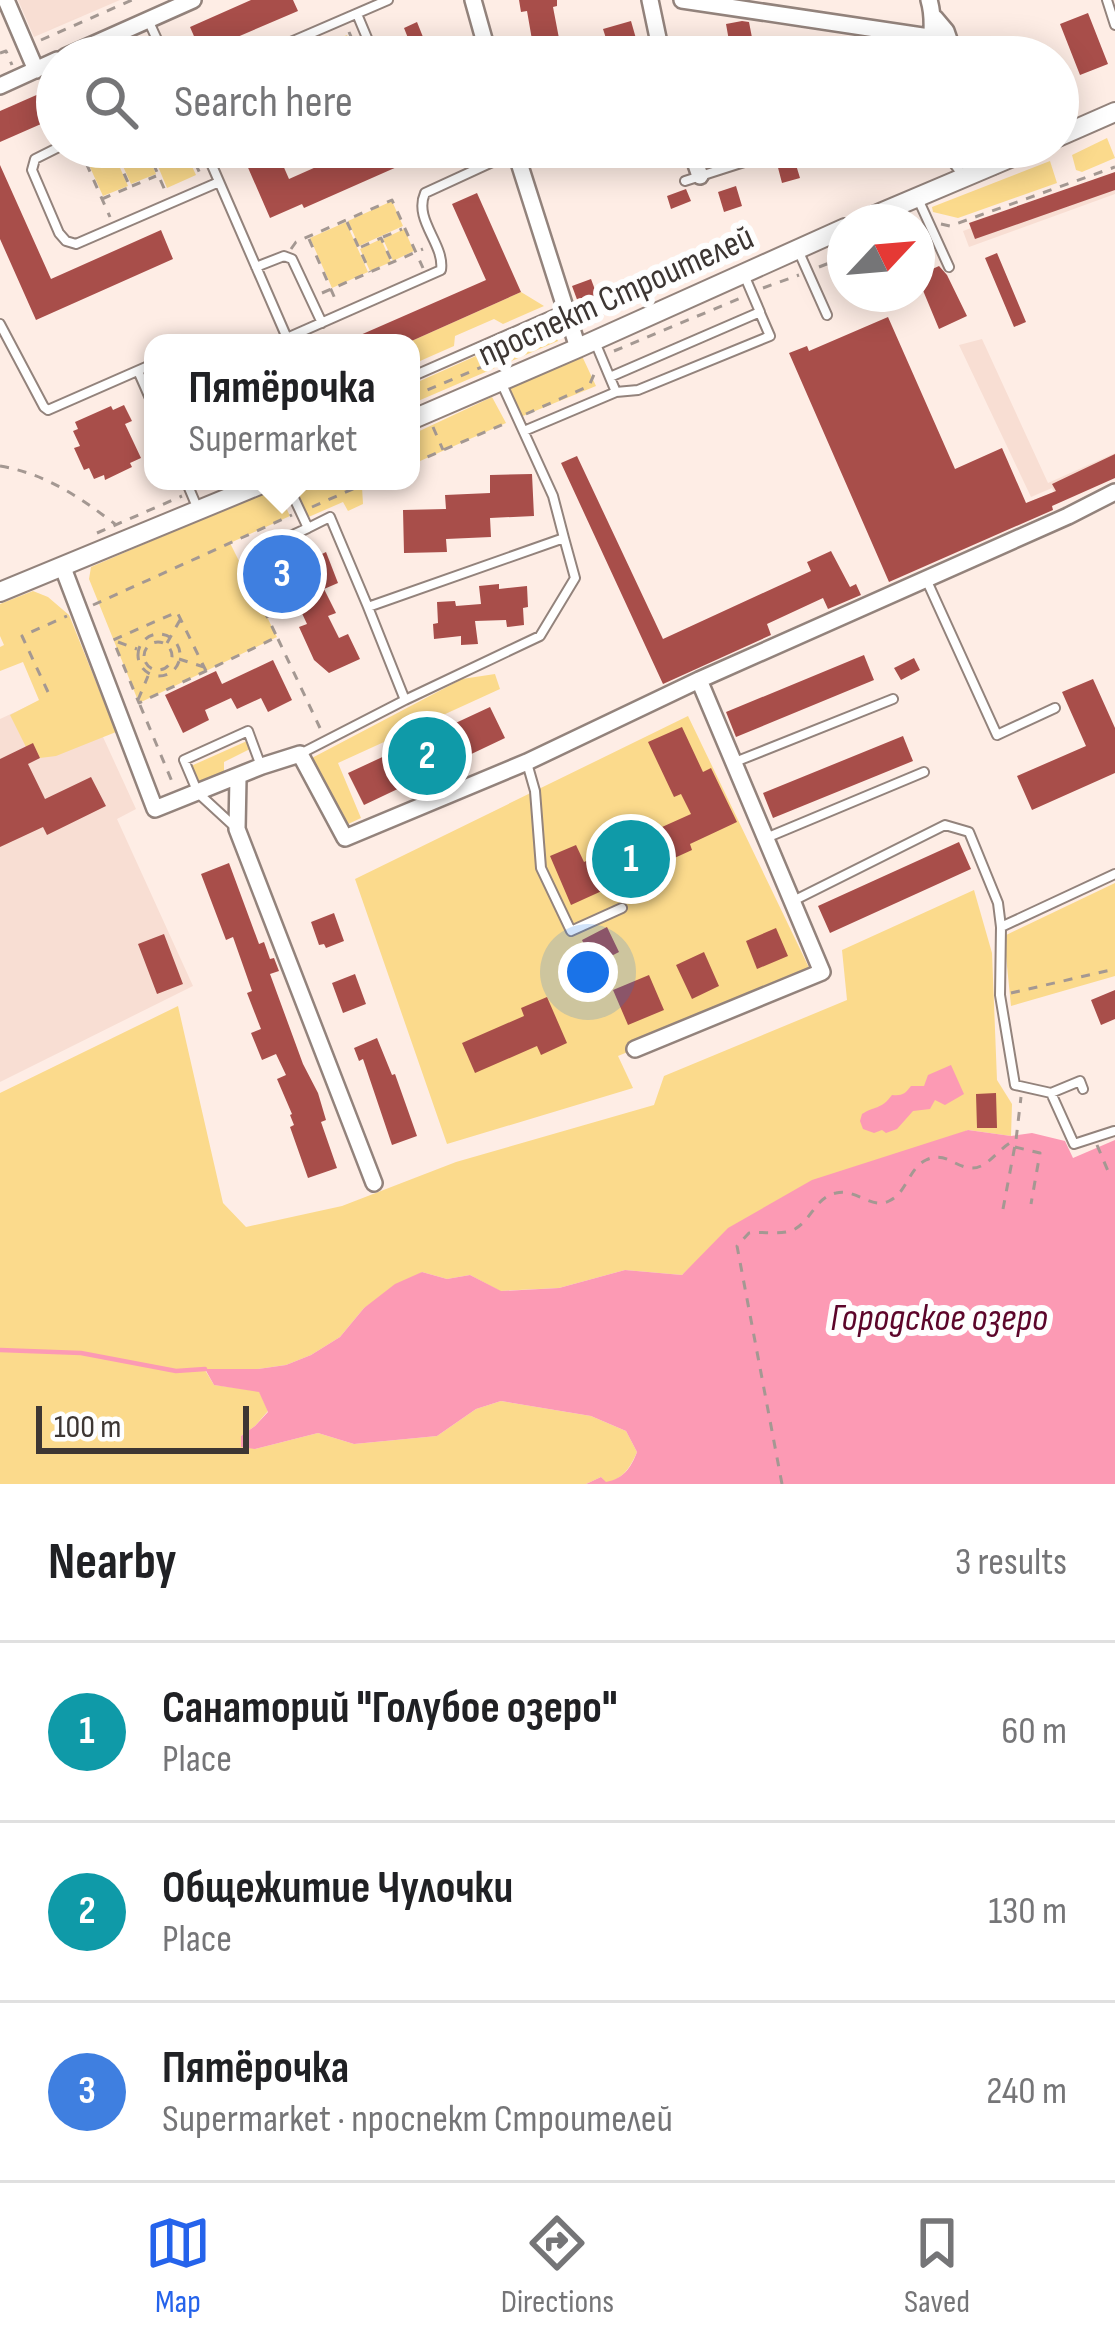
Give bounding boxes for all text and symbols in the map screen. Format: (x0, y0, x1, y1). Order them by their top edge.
search box (36, 36, 1079, 168)
icon: search (78, 69, 144, 135)
text: Search here (174, 75, 353, 130)
north arrow (827, 204, 935, 312)
street label: проспект Строителей (472, 216, 760, 376)
popup (144, 334, 420, 490)
text: Пятёрочка (188, 361, 376, 416)
text: Supermarket (188, 416, 357, 463)
pin: 3 (243, 529, 321, 619)
pin: 2 (388, 711, 466, 801)
pin: 1 (592, 814, 670, 904)
your location (558, 942, 618, 1002)
water label: Городское озеро (830, 1295, 1048, 1342)
scale bar (36, 1400, 249, 1453)
text: 100 m (54, 1407, 121, 1447)
text: Nearby (48, 1532, 177, 1593)
text: 3 results (955, 1539, 1067, 1586)
text: Санаторий "Голубое озеро" (162, 1681, 617, 1736)
text: 1 (79, 1708, 95, 1755)
text: 60 m (1001, 1708, 1067, 1755)
text: Place (162, 1736, 232, 1783)
text: Общежитие Чулочки (162, 1861, 513, 1916)
text: 2 (78, 1888, 96, 1935)
text: 130 m (988, 1888, 1067, 1935)
text: Place (162, 1916, 232, 1963)
text: Пятёрочка (162, 2041, 349, 2096)
text: 3 (78, 2068, 96, 2115)
text: 240 m (986, 2068, 1067, 2115)
text: Supermarket · проспект Строителей (162, 2096, 673, 2143)
tab: Map (145, 2210, 211, 2322)
tab: Directions (501, 2210, 614, 2322)
tab: Saved (904, 2210, 970, 2322)

